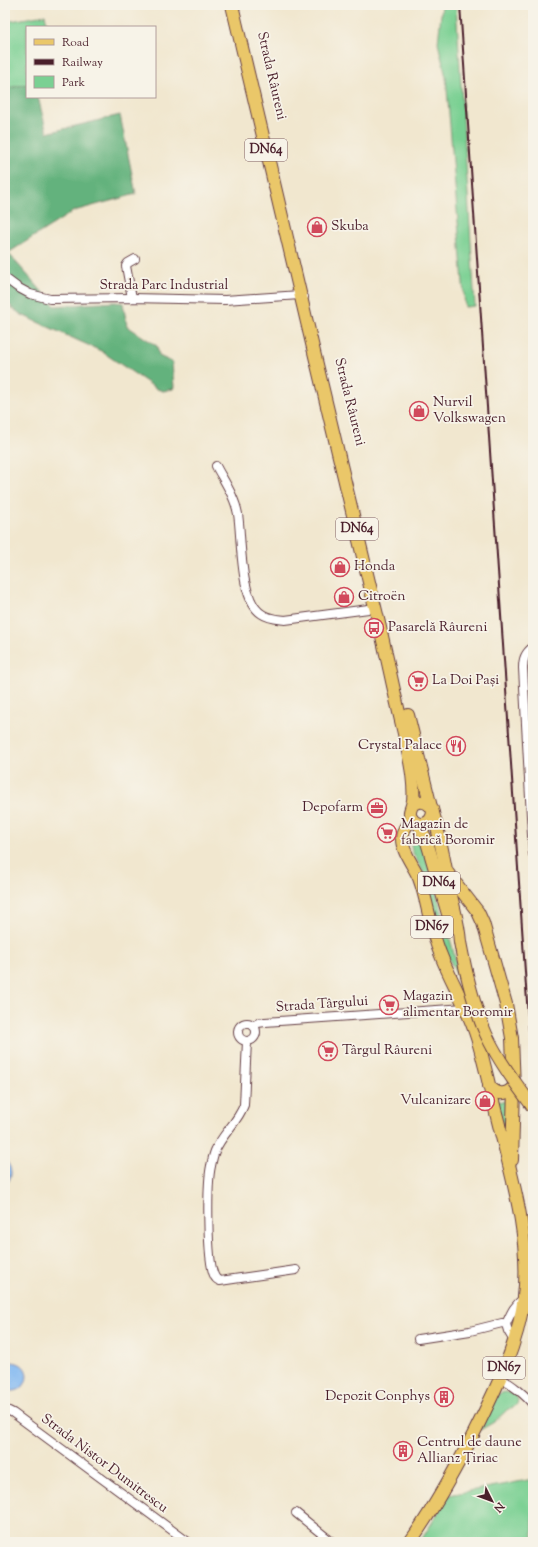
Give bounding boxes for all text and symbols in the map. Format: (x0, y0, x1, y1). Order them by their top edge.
legend (26, 26, 156, 98)
street label: Strada Râureni (251, 30, 291, 122)
text: Road (62, 34, 89, 52)
text: Railway (62, 54, 103, 72)
text: Park (62, 74, 85, 92)
road number: DN64 (245, 139, 287, 161)
shop icon: Skuba (306, 216, 328, 238)
place label: Skuba (331, 217, 369, 237)
street label: Strada Parc Industrial (100, 276, 229, 296)
street label: Strada Râureni (328, 356, 370, 448)
place label: Nurvil Volkswagen (433, 393, 506, 429)
shop icon: Nurvil Volkswagen (408, 400, 430, 422)
road number: DN64 (336, 518, 378, 540)
shop icon: Honda (329, 556, 351, 578)
place label: Honda (354, 557, 396, 577)
shop icon: Citroën (333, 586, 355, 608)
place label: Citroën (358, 587, 406, 607)
bus stop icon: Pasarelă Râureni (363, 617, 385, 639)
place label: Pasarelă Râureni (388, 618, 487, 638)
supermarket icon: La Doi Pași (407, 670, 429, 692)
place label: La Doi Pași (432, 671, 499, 691)
restaurant icon: Crystal Palace (445, 735, 467, 757)
place label: Crystal Palace (358, 736, 442, 756)
office icon: Depofarm (366, 797, 388, 819)
place label: Depofarm (302, 798, 363, 818)
place label: Magazin de fabrică Boromir (401, 815, 496, 851)
supermarket icon: Magazin de fabrică Boromir (376, 822, 398, 844)
road number: DN64 (418, 872, 460, 894)
road number: DN67 (411, 916, 453, 938)
place label: Magazin alimentar Boromir (403, 987, 514, 1023)
street label: Strada Târgului (275, 992, 369, 1018)
supermarket icon: Magazin alimentar Boromir (378, 994, 400, 1016)
supermarket icon: Târgul Râureni (317, 1040, 339, 1062)
place label: Târgul Râureni (342, 1041, 432, 1061)
shop icon: Vulcanizare (474, 1090, 496, 1112)
place label: Vulcanizare (400, 1091, 471, 1111)
road number: DN67 (483, 1357, 525, 1379)
building icon: Depozit Conphys (433, 1386, 455, 1408)
place label: Depozit Conphys (325, 1387, 430, 1407)
street label: Strada Nistor Dumitrescu (36, 1410, 172, 1518)
place label: Centrul de daune Allianz Țiriac (417, 1433, 522, 1469)
building icon: Centrul de daune Allianz Țiriac (392, 1440, 414, 1462)
north arrow (472, 1481, 512, 1521)
text: N (490, 1498, 508, 1516)

